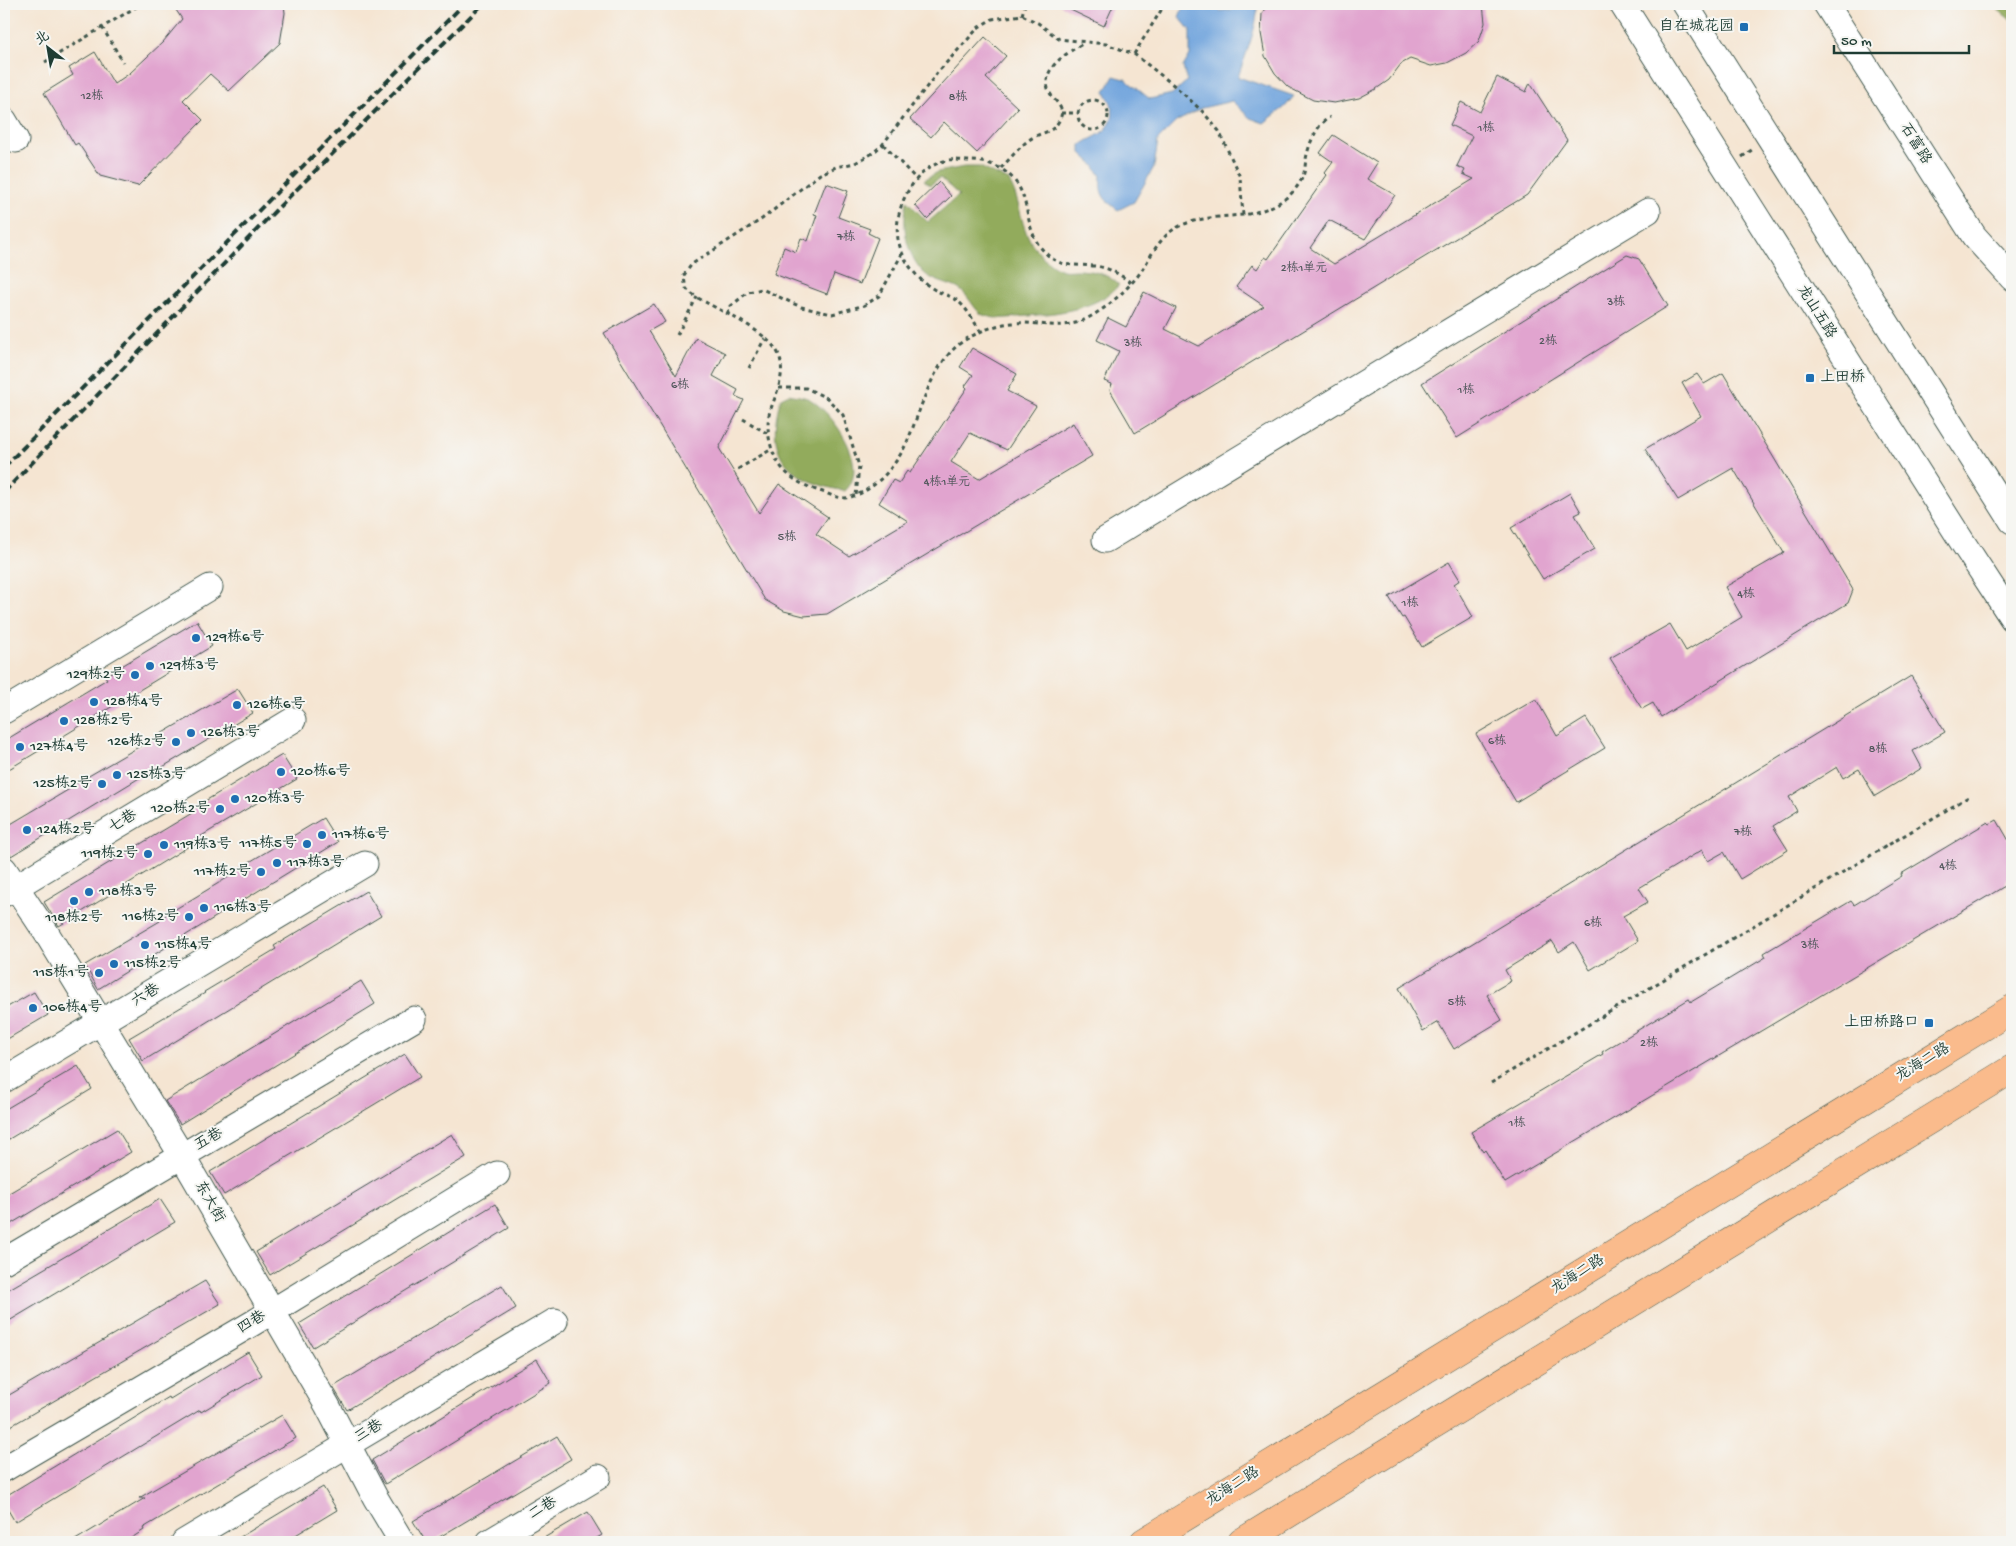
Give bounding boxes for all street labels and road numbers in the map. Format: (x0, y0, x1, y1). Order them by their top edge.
street label: 石富路 (1895, 120, 1935, 168)
street label: 龙山五路 (1792, 282, 1840, 342)
street label: 七巷 (106, 807, 140, 837)
street label: 六巷 (129, 981, 163, 1011)
street label: 龙海二路 (1893, 1040, 1953, 1086)
street label: 五巷 (192, 1125, 226, 1155)
street label: 东大街 (190, 1178, 228, 1226)
street label: 龙海二路 (1548, 1251, 1608, 1299)
street label: 四巷 (235, 1308, 269, 1338)
street label: 三巷 (352, 1417, 386, 1447)
street label: 龙海二路 (1203, 1463, 1263, 1511)
street label: 二巷 (526, 1494, 560, 1524)

